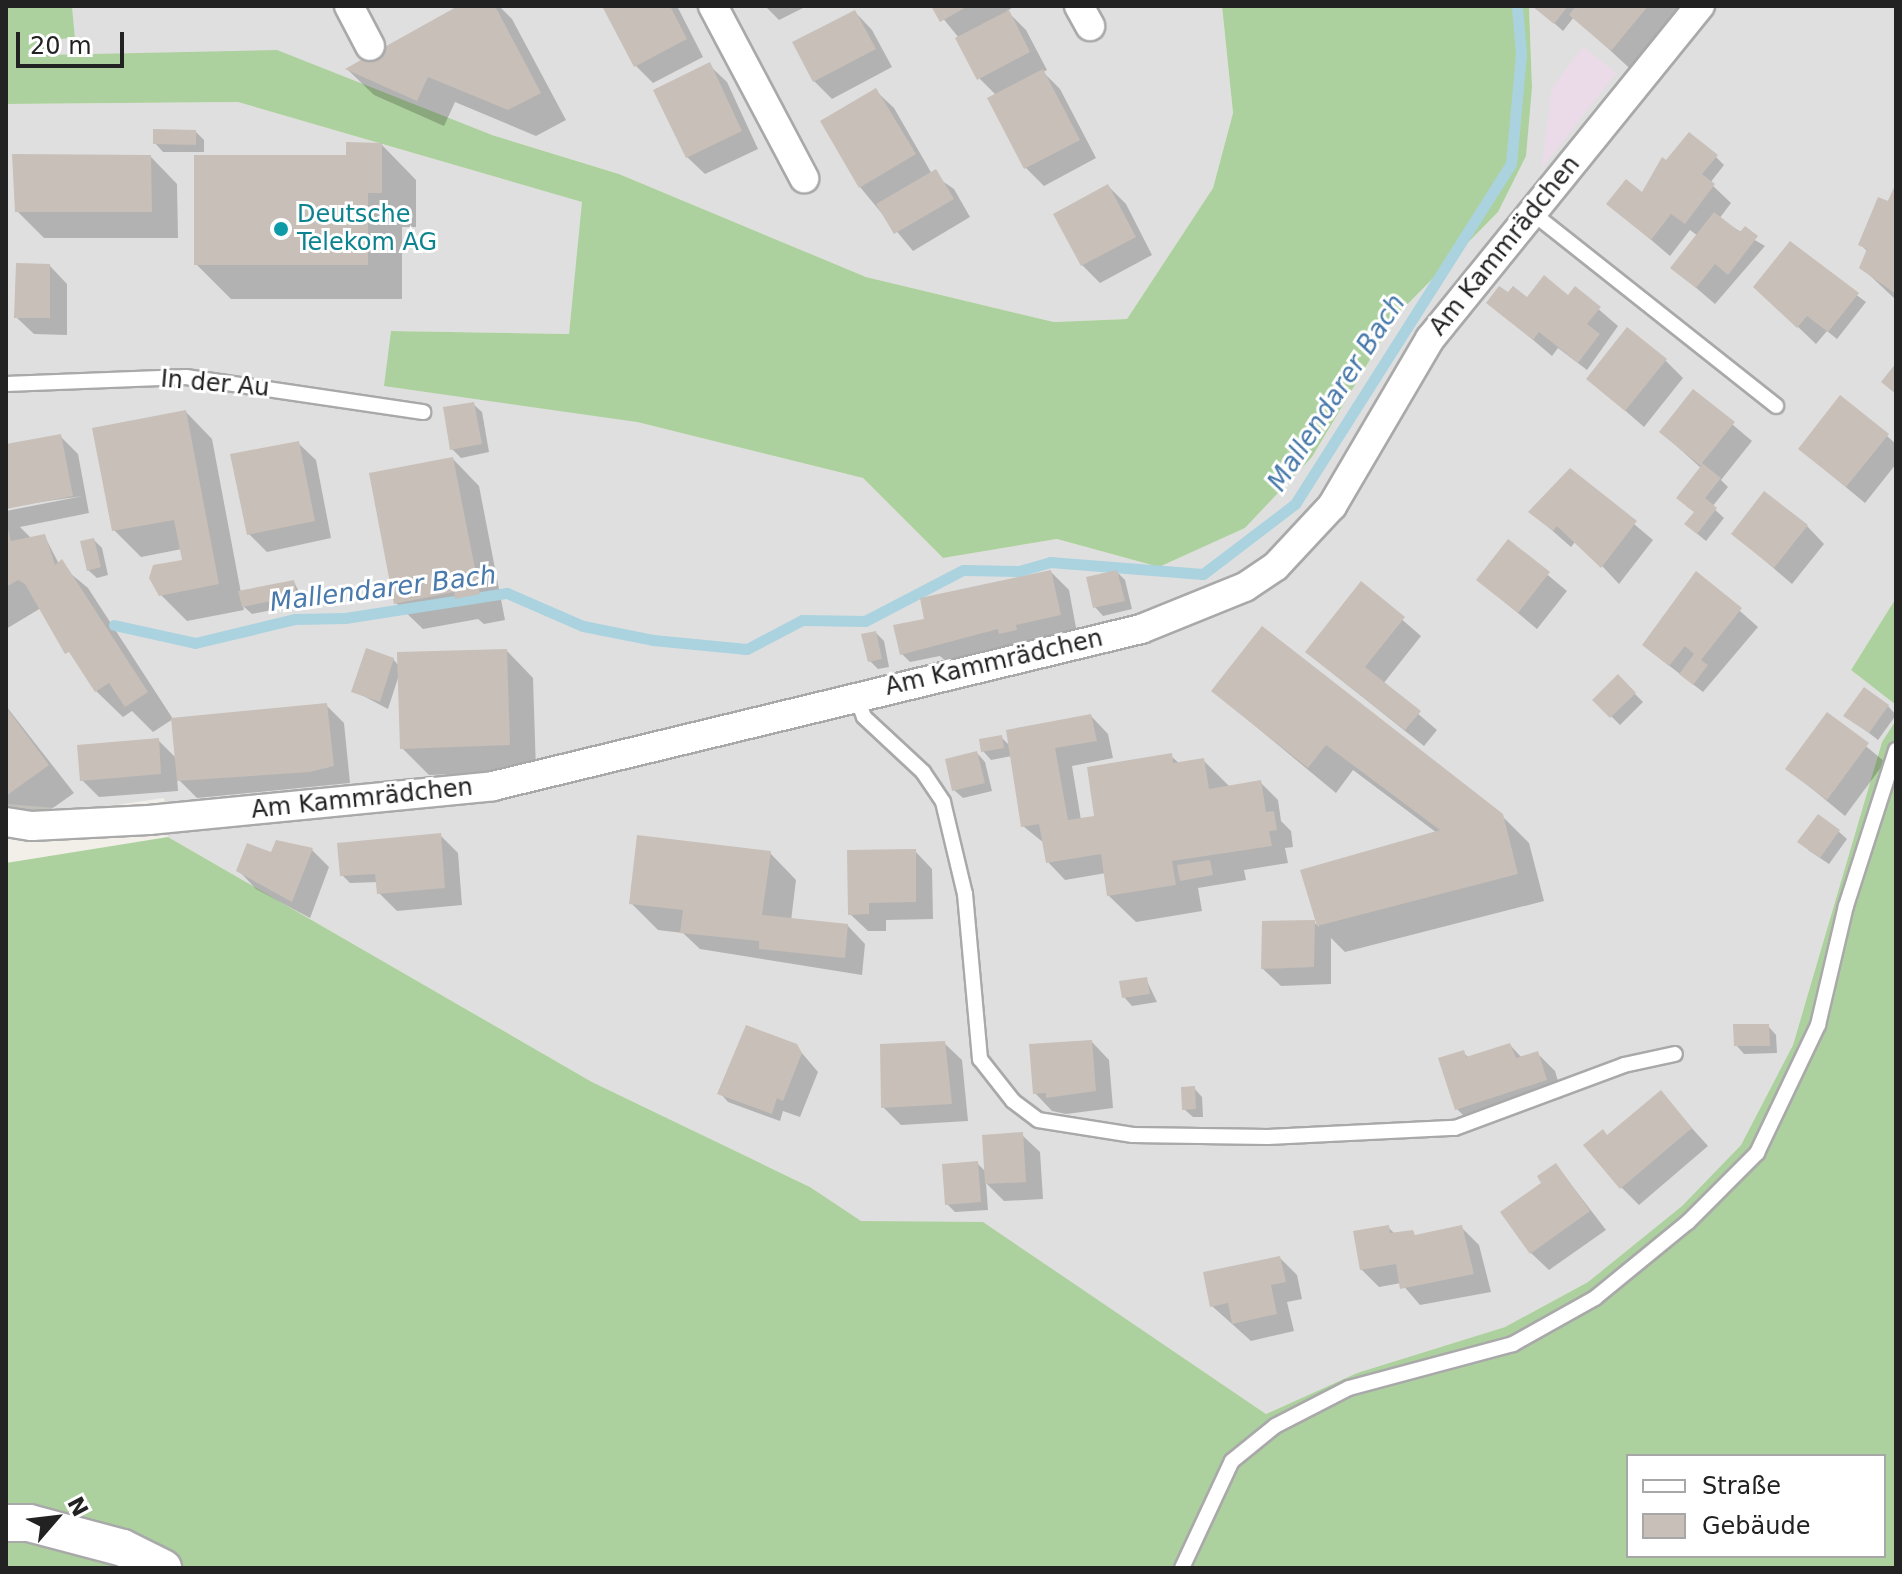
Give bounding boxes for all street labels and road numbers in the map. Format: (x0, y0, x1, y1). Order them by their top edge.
street label: Am Kammrädchen (1424, 151, 1586, 341)
street label: In der Au (159, 365, 271, 403)
street label: Am Kammrädchen (882, 624, 1106, 702)
street label: Am Kammrädchen (250, 773, 474, 825)

